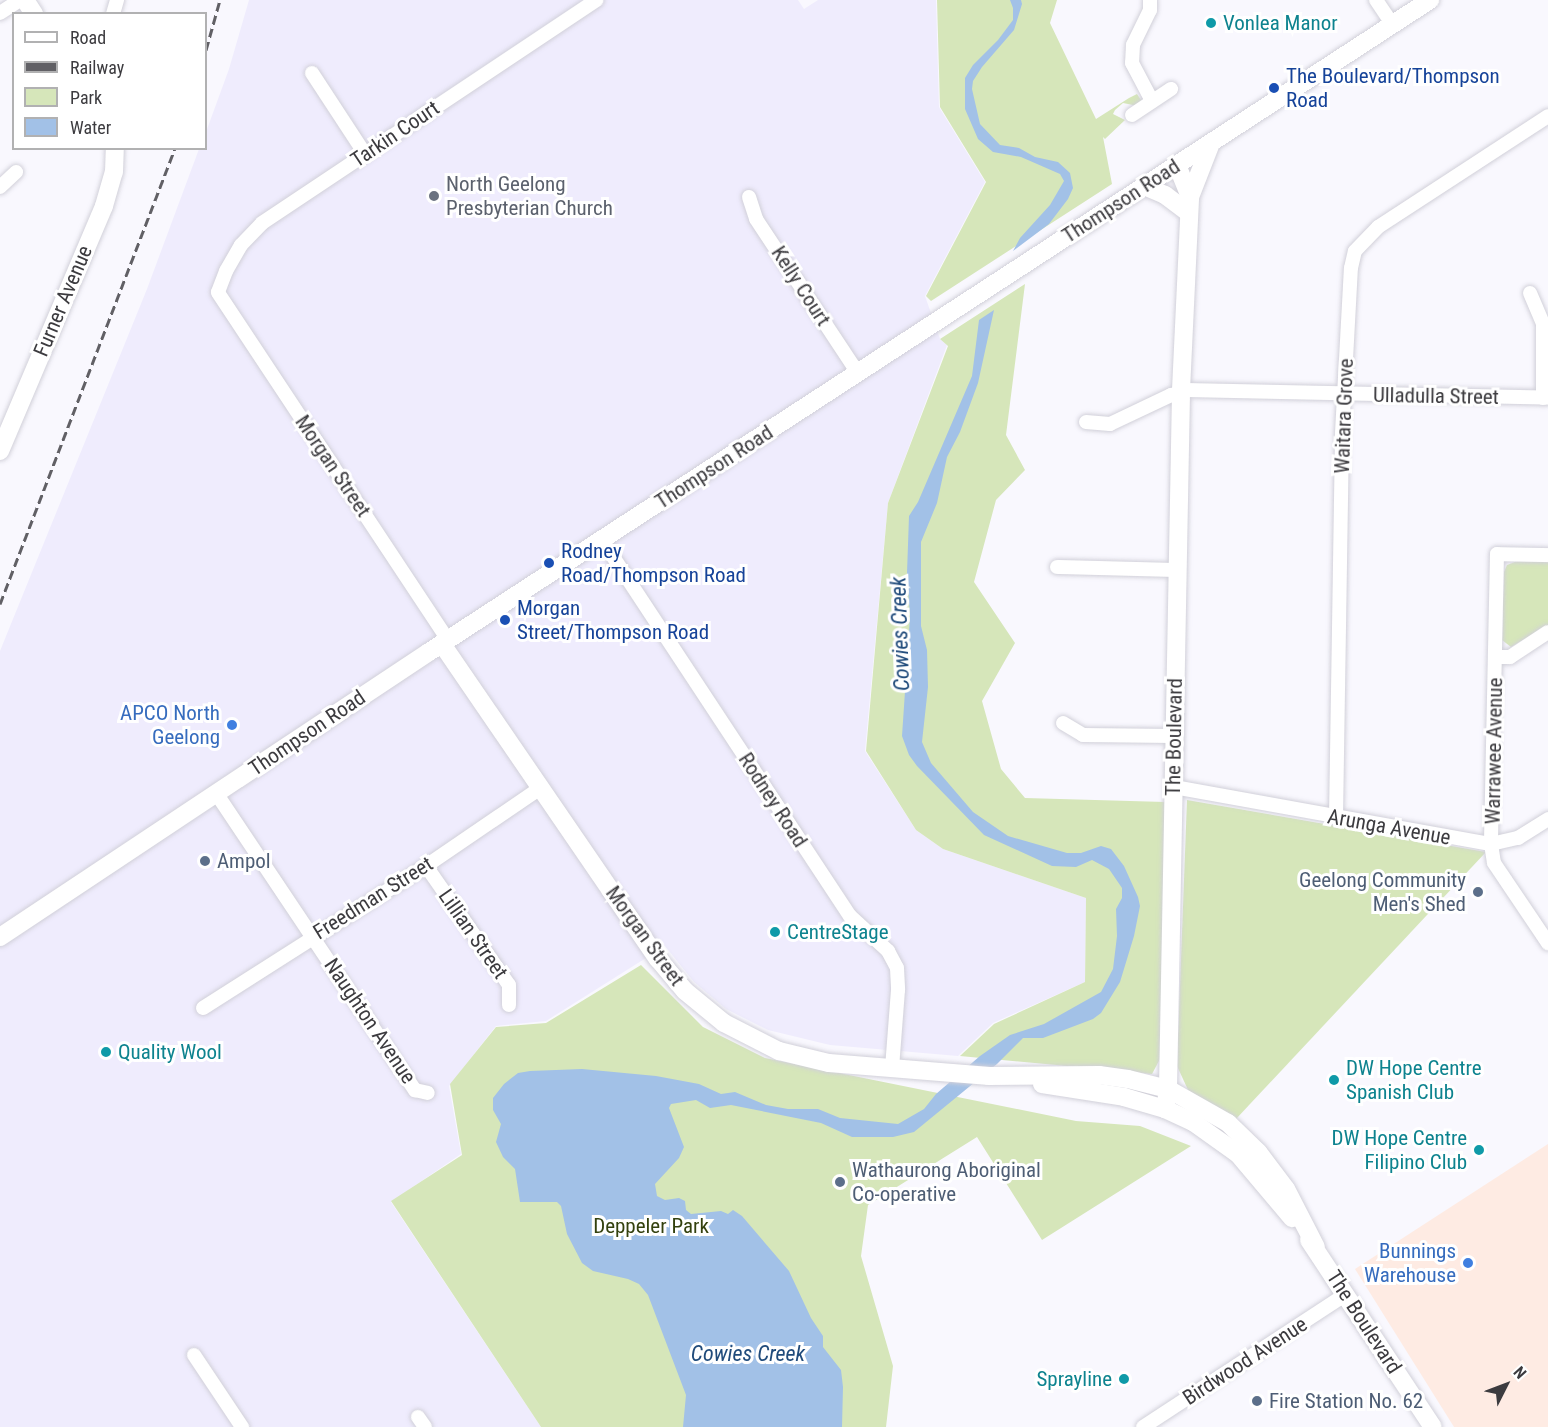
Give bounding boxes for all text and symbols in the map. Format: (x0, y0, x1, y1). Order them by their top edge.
place label: Vonlea Manor (1223, 10, 1338, 36)
legend (12, 12, 207, 150)
marker: Vonlea Manor (1204, 16, 1218, 30)
text: Road (70, 27, 106, 48)
text: Railway (70, 57, 124, 78)
place label: The Boulevard/Thompson Road (1286, 63, 1500, 113)
marker: The Boulevard/Thompson Road (1267, 81, 1281, 95)
text: Park (70, 87, 102, 108)
street label: Tarkin Court (346, 95, 444, 173)
text: Water (70, 117, 111, 138)
street label: Thompson Road (1058, 154, 1184, 248)
place label: North Geelong Presbyterian Church (446, 171, 613, 221)
marker: North Geelong Presbyterian Church (427, 189, 441, 203)
street label: Kelly Court (766, 241, 836, 331)
street label: Furner Avenue (28, 242, 98, 360)
street label: Waitara Grove (1329, 358, 1359, 474)
street label: Ulladulla Street (1373, 382, 1499, 410)
street label: Morgan Street (290, 410, 376, 522)
street label: Thompson Road (651, 420, 777, 514)
place label: Rodney Road/Thompson Road (561, 538, 746, 588)
marker: Rodney Road/Thompson Road (542, 556, 556, 570)
water label: Cowies Creek (885, 576, 915, 692)
place label: Morgan Street/Thompson Road (517, 595, 709, 645)
marker: Morgan Street/Thompson Road (498, 613, 512, 627)
street label: Warrawee Avenue (1480, 677, 1508, 825)
street label: The Boulevard (1160, 678, 1188, 796)
street label: Thompson Road (244, 685, 370, 781)
place label: APCO North Geelong (120, 700, 220, 750)
marker: APCO North Geelong (225, 718, 239, 732)
street label: Rodney Road (733, 748, 813, 852)
street label: Arunga Avenue (1325, 804, 1453, 850)
place label: Ampol (217, 848, 271, 874)
street label: Freedman Street (309, 851, 437, 945)
marker: Ampol (198, 854, 212, 868)
place label: Geelong Community Men's Shed (1299, 867, 1466, 917)
street label: Morgan Street (600, 881, 690, 991)
street label: Lillian Street (433, 884, 513, 984)
marker: Geelong Community Men's Shed (1471, 885, 1485, 899)
place label: CentreStage (787, 919, 889, 945)
marker: CentreStage (768, 925, 782, 939)
street label: Naughton Avenue (319, 954, 421, 1088)
place label: Quality Wool (118, 1039, 222, 1065)
marker: Quality Wool (99, 1045, 113, 1059)
place label: DW Hope Centre Spanish Club (1346, 1055, 1482, 1105)
marker: DW Hope Centre Spanish Club (1327, 1073, 1341, 1087)
place label: DW Hope Centre Filipino Club (1331, 1125, 1467, 1175)
marker: DW Hope Centre Filipino Club (1472, 1143, 1486, 1157)
place label: Wathaurong Aboriginal Co-operative (852, 1157, 1041, 1207)
marker: Wathaurong Aboriginal Co-operative (833, 1175, 847, 1189)
park label: Deppeler Park (593, 1213, 709, 1239)
place label: Bunnings Warehouse (1364, 1238, 1456, 1288)
marker: Bunnings Warehouse (1461, 1256, 1475, 1270)
street label: The Boulevard (1321, 1266, 1407, 1378)
street label: Birdwood Avenue (1178, 1311, 1312, 1411)
water label: Cowies Creek (691, 1341, 805, 1367)
north arrow (1476, 1355, 1536, 1415)
text: N (1509, 1363, 1530, 1383)
place label: Sprayline (1036, 1366, 1112, 1392)
marker: Sprayline (1117, 1372, 1131, 1386)
place label: Fire Station No. 62 (1269, 1388, 1423, 1414)
marker: Fire Station No. 62 (1250, 1394, 1264, 1408)

